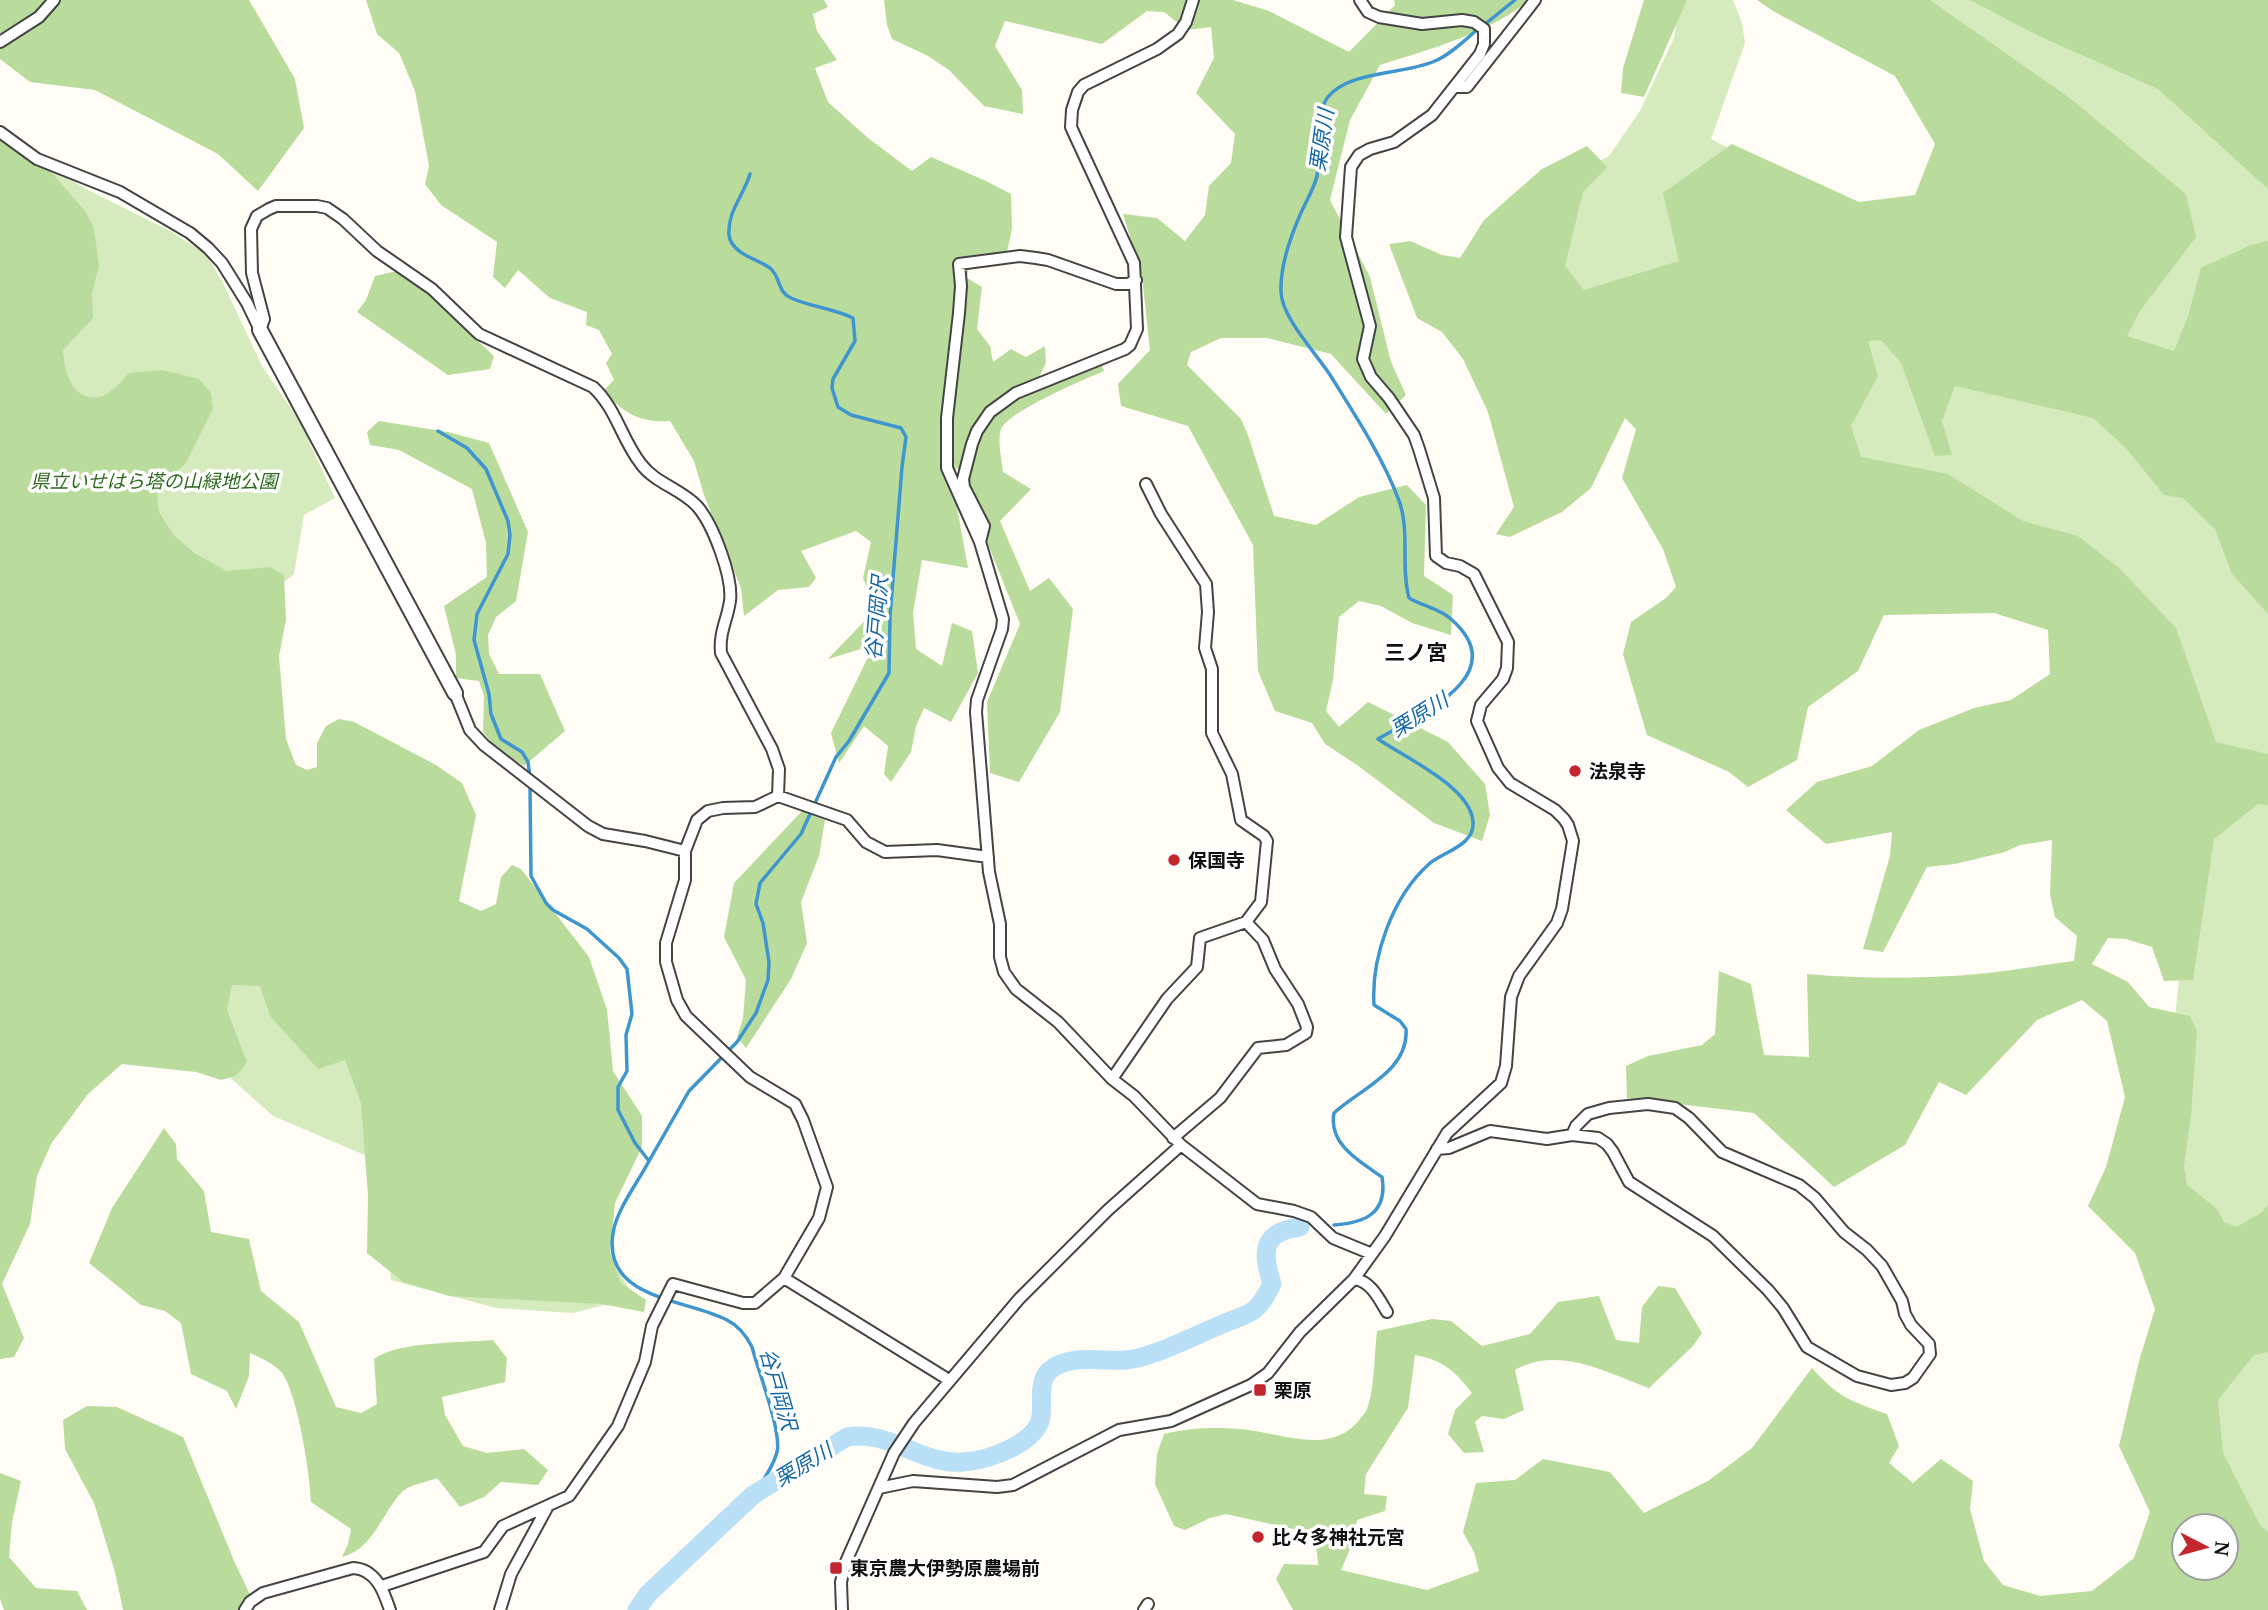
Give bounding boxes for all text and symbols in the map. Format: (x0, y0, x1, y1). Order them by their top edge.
water label: 栗原川 (1303, 105, 1340, 173)
park label: 県立いせはら塔の山緑地公園 (30, 468, 280, 494)
water label: 谷戸岡沢 (858, 572, 894, 661)
district label: 三ノ宮 (1385, 638, 1448, 666)
water label: 栗原川 (1385, 684, 1455, 743)
place label: 法泉寺 (1589, 758, 1646, 784)
marker: 法泉寺 (1567, 763, 1583, 779)
place label: 保国寺 (1188, 847, 1245, 873)
marker: 保国寺 (1166, 852, 1182, 868)
water label: 谷戸岡沢 (754, 1345, 805, 1436)
place label: 栗原 (1274, 1377, 1312, 1403)
marker: 栗原 (1252, 1382, 1268, 1398)
water label: 栗原川 (769, 1435, 839, 1492)
north arrow (2170, 1512, 2240, 1582)
place label: 比々多神社元宮 (1272, 1524, 1405, 1550)
marker: 比々多神社元宮 (1250, 1529, 1266, 1545)
text: N (2208, 1540, 2236, 1558)
place label: 東京農大伊勢原農場前 (850, 1555, 1040, 1581)
marker: 東京農大伊勢原農場前 (828, 1560, 844, 1576)

